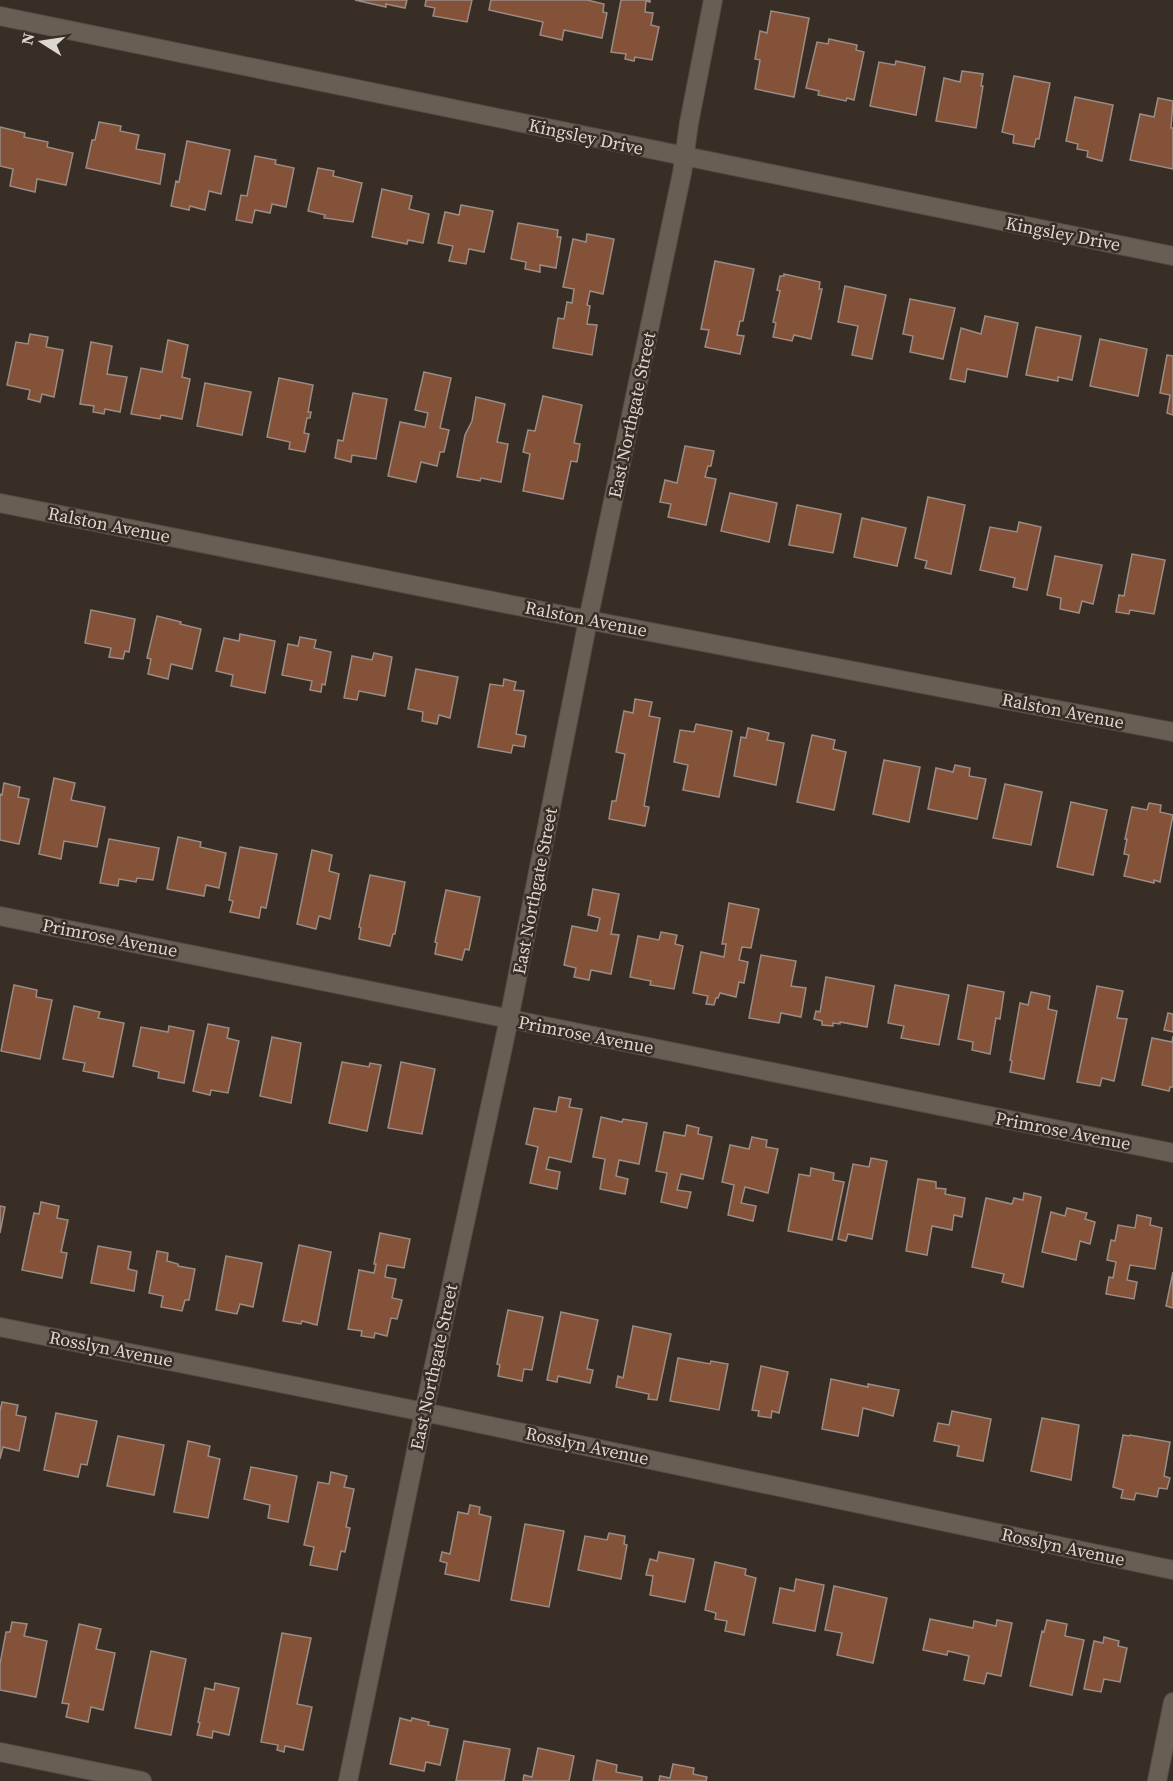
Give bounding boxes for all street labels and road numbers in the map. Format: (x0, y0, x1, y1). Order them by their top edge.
street label: Kingsley Drive (527, 112, 646, 161)
street label: Kingsley Drive (1004, 210, 1123, 257)
street label: East Northgate Street (602, 329, 661, 500)
street label: Ralston Avenue (46, 500, 172, 549)
street label: Ralston Avenue (523, 594, 649, 643)
street label: Ralston Avenue (1000, 686, 1126, 735)
street label: East Northgate Street (506, 805, 563, 976)
street label: Primrose Avenue (40, 912, 180, 963)
street label: Primrose Avenue (516, 1009, 656, 1060)
street label: Primrose Avenue (993, 1105, 1133, 1156)
street label: East Northgate Street (404, 1281, 463, 1452)
street label: Rosslyn Avenue (47, 1324, 175, 1373)
street label: Rosslyn Avenue (523, 1420, 651, 1471)
street label: Rosslyn Avenue (999, 1521, 1127, 1572)

